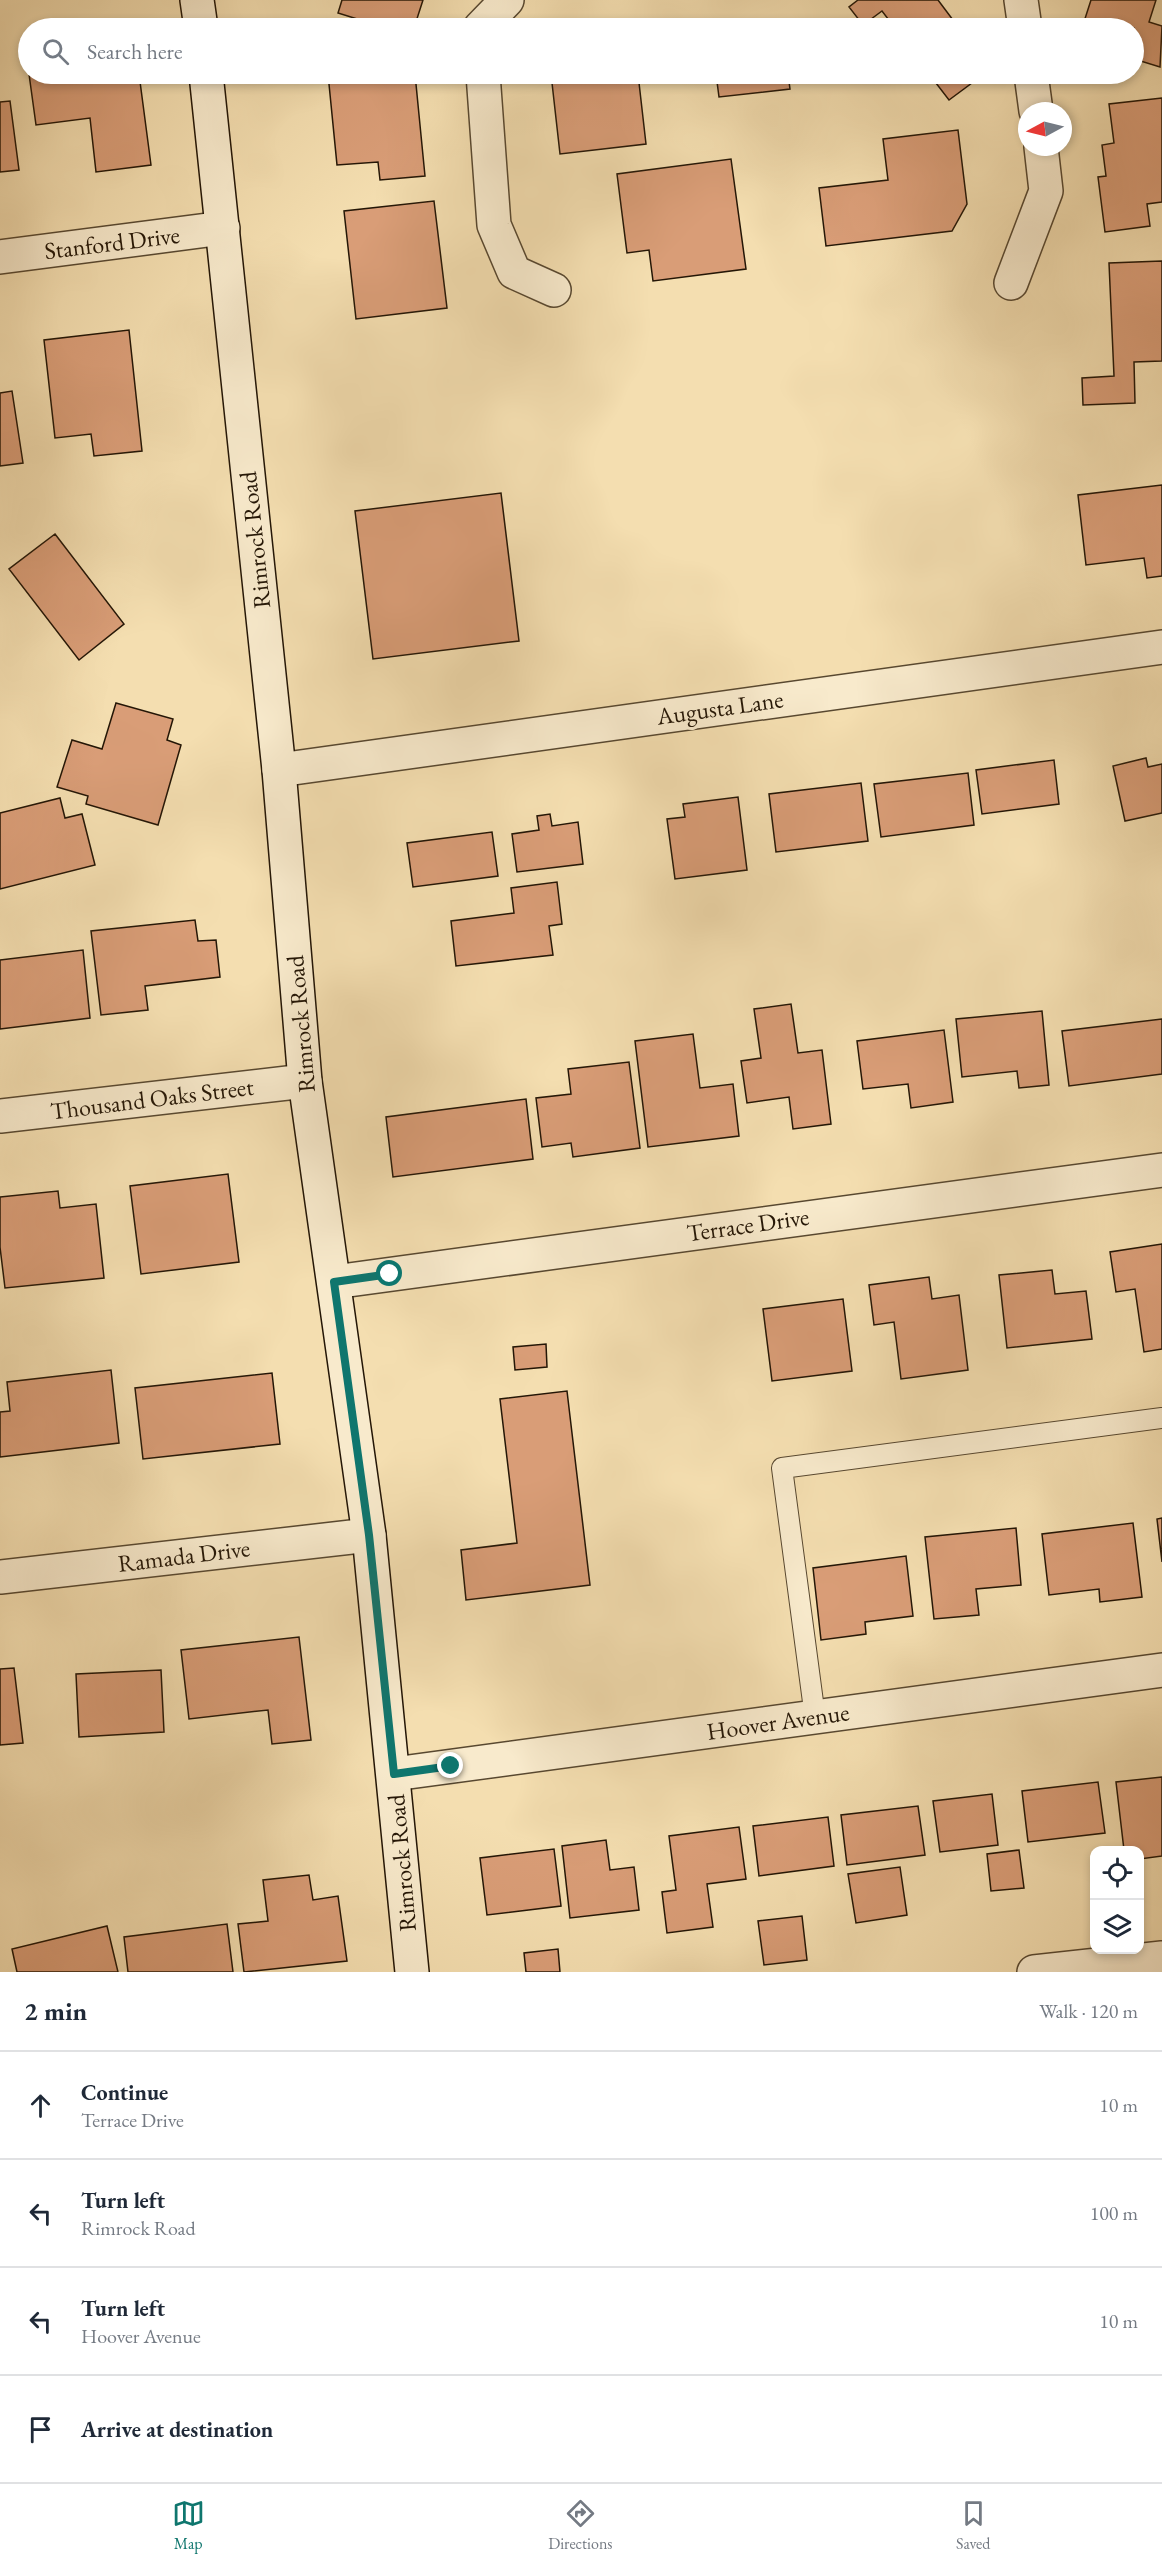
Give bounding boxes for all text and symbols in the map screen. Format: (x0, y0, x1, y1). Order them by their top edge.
search box (18, 18, 1144, 84)
icon: search (39, 35, 72, 68)
text: Search here (87, 37, 182, 66)
north arrow (1018, 102, 1072, 156)
street label: Stanford Drive (43, 219, 181, 266)
street label: Rimrock Road (232, 469, 277, 610)
street label: Augusta Lane (654, 683, 785, 732)
street label: Rimrock Road (279, 953, 322, 1094)
street label: Thousand Oaks Street (49, 1071, 256, 1126)
street label: Terrace Drive (685, 1201, 811, 1248)
route start (376, 1260, 402, 1286)
street label: Ramada Drive (116, 1532, 252, 1579)
street label: Hoover Avenue (705, 1696, 851, 1747)
route end (437, 1752, 463, 1778)
street label: Rimrock Road (380, 1792, 423, 1933)
map controls (1090, 1846, 1144, 1954)
button: locate (1090, 1846, 1144, 1900)
button: layers (1090, 1900, 1144, 1954)
text: 2 min (24, 1994, 87, 2028)
text: Walk · 120 m (1039, 1998, 1138, 2024)
text: Continue (81, 2078, 168, 2107)
icon: ahead (24, 2089, 57, 2122)
text: 10 m (1099, 2092, 1138, 2118)
text: Terrace Drive (81, 2107, 184, 2133)
text: Turn left (81, 2186, 165, 2215)
icon: left (24, 2197, 57, 2230)
text: 100 m (1090, 2200, 1138, 2226)
text: Rimrock Road (81, 2215, 196, 2241)
text: Turn left (81, 2294, 165, 2323)
icon: left (24, 2305, 57, 2338)
text: 10 m (1099, 2308, 1138, 2334)
text: Hoover Avenue (81, 2323, 201, 2349)
icon: arrive (24, 2413, 57, 2446)
text: Arrive at destination (81, 2415, 273, 2444)
tab: Map (172, 2497, 205, 2554)
tab: Directions (548, 2497, 613, 2554)
tab: Saved (956, 2497, 990, 2554)

